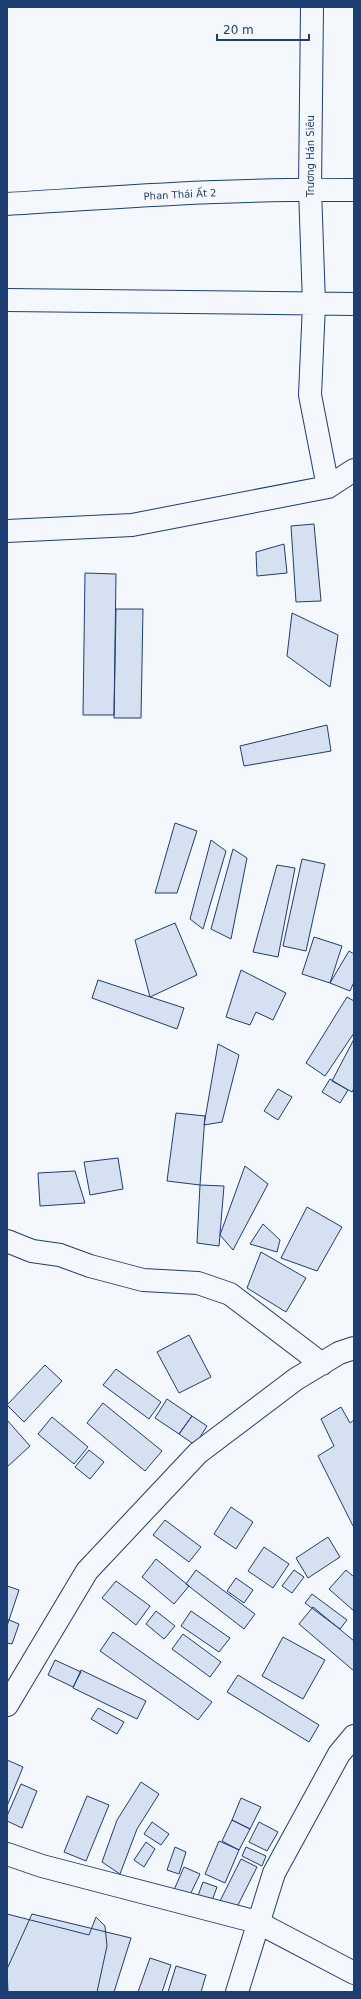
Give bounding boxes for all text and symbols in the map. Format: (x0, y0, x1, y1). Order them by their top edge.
scale bar (217, 16, 309, 42)
text: 20 m (223, 23, 254, 37)
street label: Trương Hán Siêu (305, 115, 316, 198)
street label: Phan Thái Ất 2 (143, 185, 217, 202)

